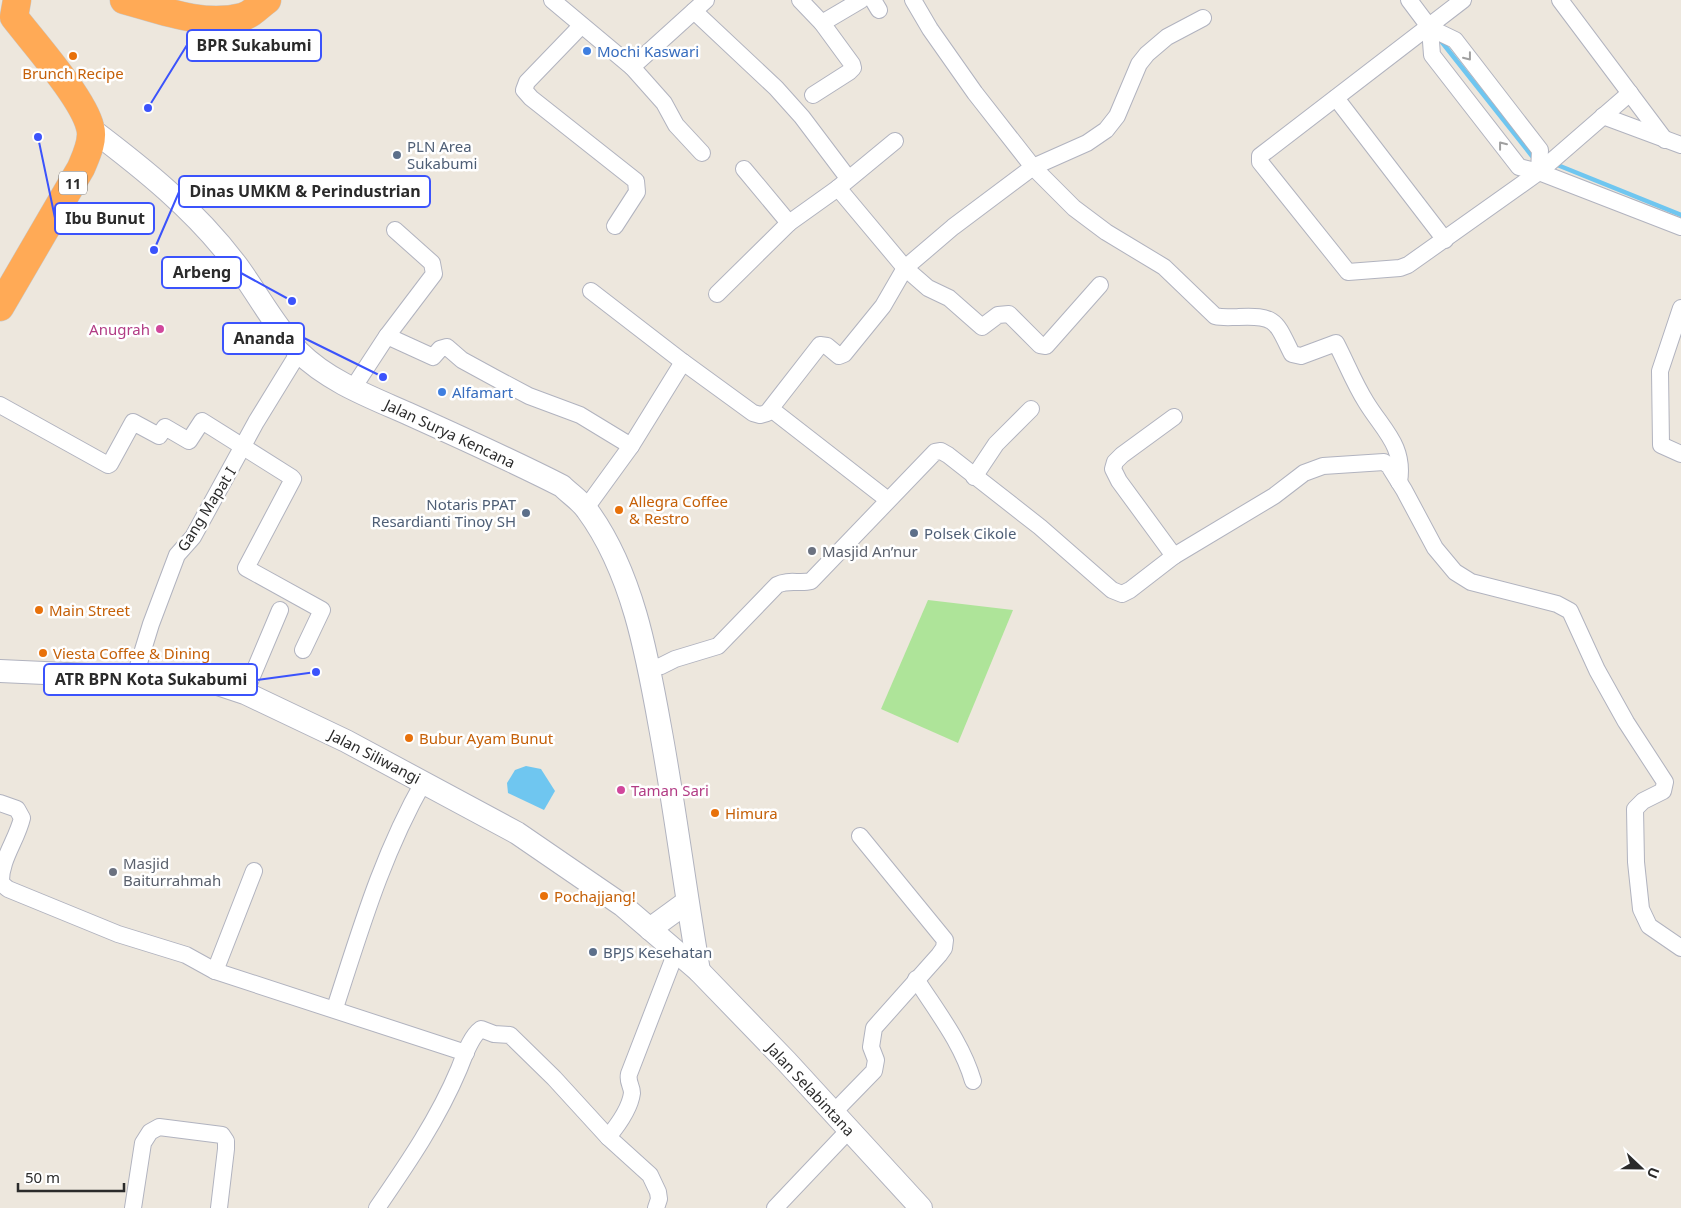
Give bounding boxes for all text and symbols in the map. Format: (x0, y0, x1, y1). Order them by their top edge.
callout: BPR Sukabumi (187, 30, 321, 61)
text: BPR Sukabumi (197, 34, 311, 56)
place label: Mochi Kaswari (597, 41, 699, 61)
marker: Mochi Kaswari (581, 45, 593, 57)
marker: Brunch Recipe (67, 50, 79, 62)
one-way arrow (1462, 51, 1470, 60)
place label: Brunch Recipe (22, 63, 124, 83)
place label: PLN Area Sukabumi (407, 136, 477, 173)
one-way arrow (1499, 142, 1507, 151)
marker: PLN Area Sukabumi (391, 149, 403, 161)
road number: 11 (59, 172, 87, 194)
callout: Dinas UMKM & Perindustrian (179, 176, 430, 207)
text: Dinas UMKM & Perindustrian (189, 180, 421, 202)
callout: Ibu Bunut (55, 203, 154, 234)
text: Ibu Bunut (65, 207, 145, 229)
callout: Arbeng (162, 257, 241, 288)
text: Arbeng (173, 261, 231, 283)
place label: Anugrah (89, 319, 150, 339)
marker: Anugrah (154, 323, 166, 335)
callout: Ananda (223, 323, 304, 354)
text: Ananda (233, 327, 295, 349)
place label: Alfamart (452, 382, 514, 402)
marker: Alfamart (436, 386, 448, 398)
street label: Jalan Surya Kencana (380, 393, 519, 472)
street label: Gang Mapat I (172, 463, 240, 555)
place label: Allegra Coffee & Restro (629, 491, 728, 528)
place label: Notaris PPAT Resardianti Tinoy SH (372, 494, 517, 531)
marker: Allegra Coffee & Restro (613, 504, 625, 516)
marker: Notaris PPAT Resardianti Tinoy SH (520, 507, 532, 519)
place label: Polsek Cikole (924, 523, 1016, 543)
marker: Polsek Cikole (908, 527, 920, 539)
place label: Masjid An’nur (822, 541, 918, 561)
marker: Masjid An’nur (806, 545, 818, 557)
place label: Main Street (49, 600, 131, 620)
marker: Main Street (33, 604, 45, 616)
place label: Viesta Coffee & Dining (53, 643, 210, 663)
marker: Viesta Coffee & Dining (37, 647, 49, 659)
callout: ATR BPN Kota Sukabumi (44, 664, 257, 695)
text: ATR BPN Kota Sukabumi (55, 668, 247, 690)
street label: Jalan Siliwangi (324, 723, 424, 788)
place label: Bubur Ayam Bunut (419, 728, 554, 748)
marker: Bubur Ayam Bunut (403, 732, 415, 744)
place label: Taman Sari (631, 780, 709, 800)
marker: Taman Sari (615, 784, 627, 796)
place label: Himura (725, 803, 778, 823)
marker: Himura (709, 807, 721, 819)
place label: Masjid Baiturrahmah (123, 853, 221, 890)
marker: Masjid Baiturrahmah (107, 866, 119, 878)
place label: Pochajjang! (554, 886, 636, 906)
marker: Pochajjang! (538, 890, 550, 902)
place label: BPJS Kesehatan (603, 942, 712, 962)
marker: BPJS Kesehatan (587, 946, 599, 958)
street label: Jalan Selabintana (761, 1037, 860, 1140)
north arrow (1616, 1143, 1666, 1193)
scale bar (18, 1160, 124, 1192)
text: U (1643, 1165, 1664, 1182)
text: 50 m (25, 1167, 60, 1187)

